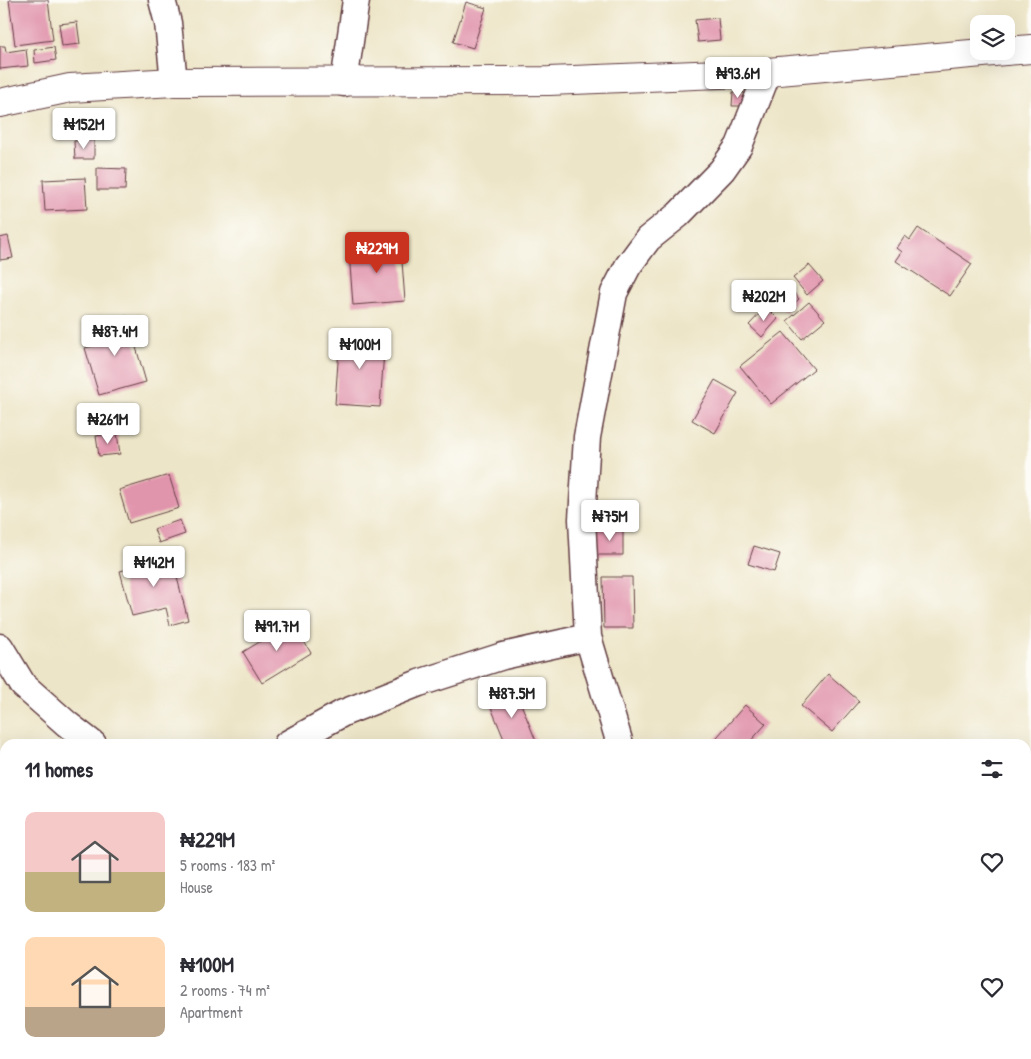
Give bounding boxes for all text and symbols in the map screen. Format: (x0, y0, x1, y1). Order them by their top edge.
map controls (970, 15, 1015, 60)
button: layers (970, 15, 1015, 60)
pin: ₦93.6M (697, 56, 779, 99)
text: ₦93.6M (716, 62, 760, 84)
pin: ₦152M (49, 108, 119, 150)
text: ₦152M (63, 113, 105, 135)
pin: ₦229M (342, 232, 412, 274)
text: ₦229M (356, 237, 398, 259)
pin: ₦202M (729, 280, 799, 322)
text: ₦202M (742, 285, 786, 307)
pin: ₦87.4M (74, 314, 156, 357)
text: ₦87.4M (92, 320, 138, 342)
pin: ₦100M (325, 328, 395, 370)
text: ₦100M (339, 333, 381, 355)
pin: ₦261M (73, 402, 143, 445)
text: ₦261M (88, 408, 128, 430)
pin: ₦75M (580, 500, 640, 542)
text: ₦75M (592, 505, 628, 527)
pin: ₦142M (119, 546, 189, 588)
text: ₦142M (134, 551, 174, 573)
pin: ₦91.7M (236, 610, 318, 652)
text: ₦91.7M (255, 615, 299, 637)
pin: ₦87.5M (471, 676, 553, 719)
text: ₦87.5M (489, 682, 535, 704)
text: 11 homes (25, 755, 93, 784)
icon: filters (978, 755, 1006, 783)
text: ₦229M (180, 825, 235, 854)
icon: home (65, 832, 125, 892)
icon: heart (978, 848, 1006, 876)
text: 5 rooms · 183 m² (180, 854, 275, 876)
text: House (180, 876, 213, 898)
text: ₦100M (180, 950, 234, 979)
icon: home (65, 957, 125, 1017)
icon: heart (978, 973, 1006, 1001)
text: 2 rooms · 74 m² (180, 979, 270, 1001)
text: Apartment (180, 1001, 243, 1023)

